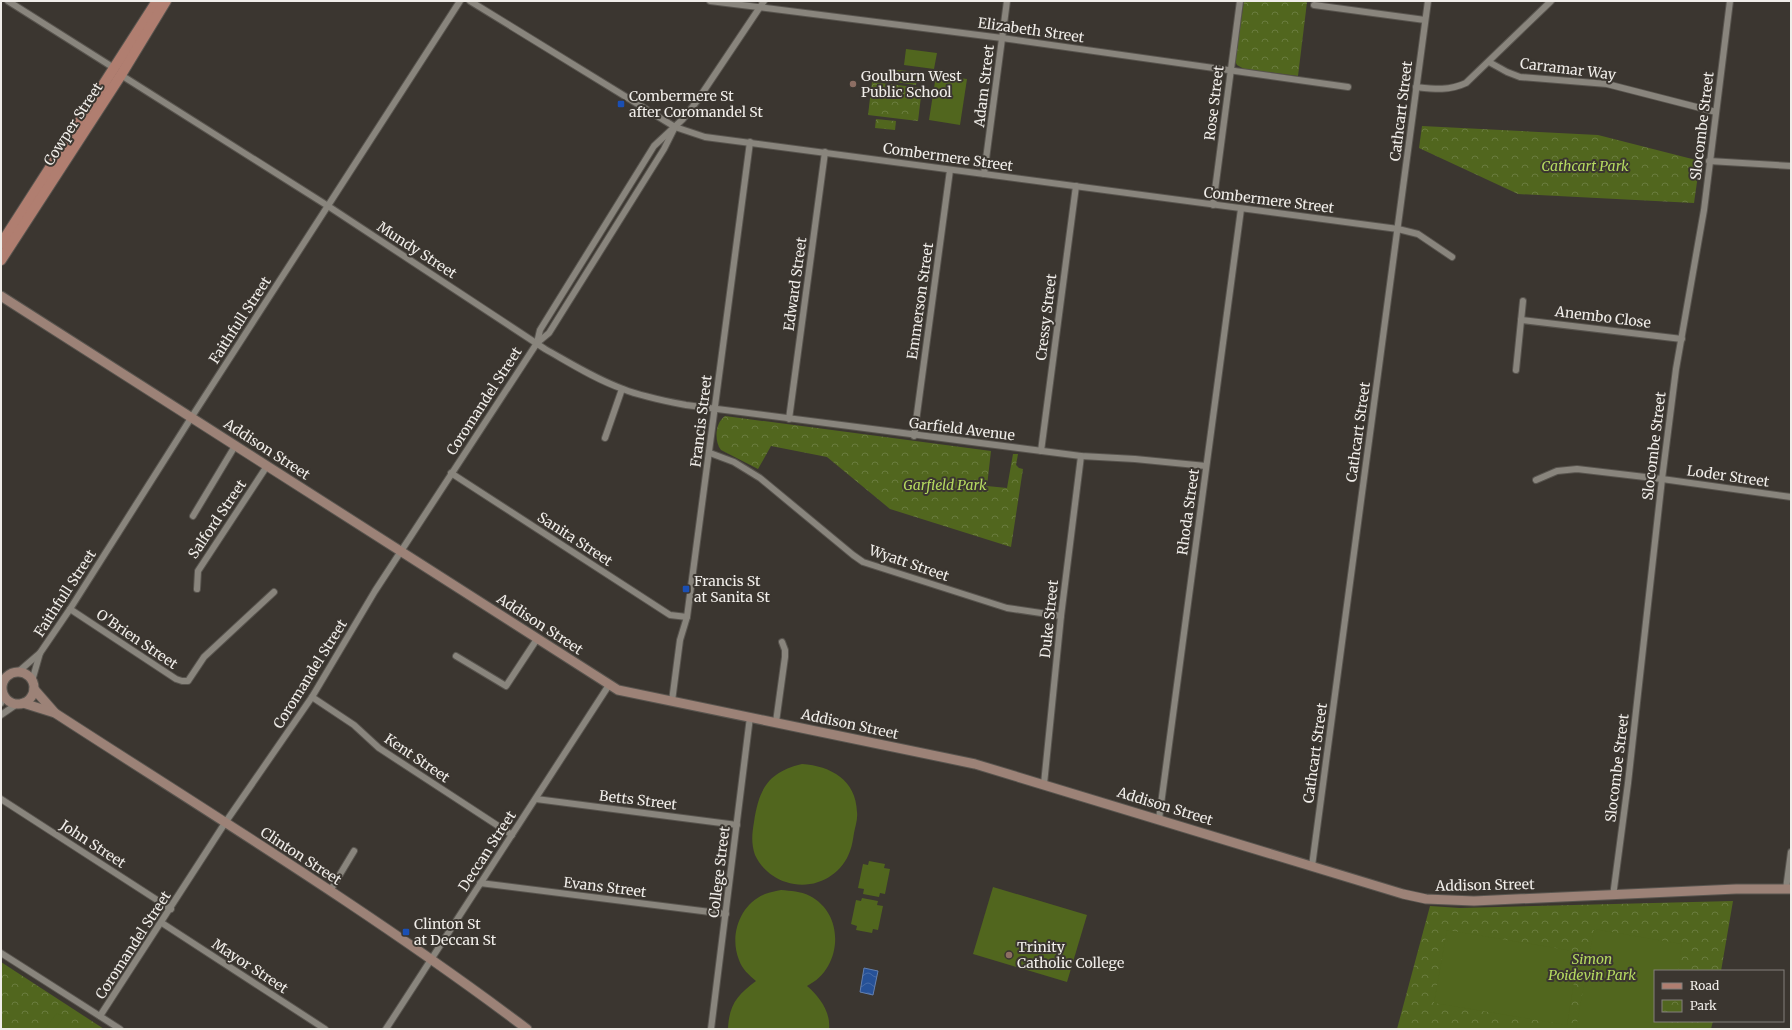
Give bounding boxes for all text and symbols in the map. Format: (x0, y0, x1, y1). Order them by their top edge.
street label: Elizabeth Street (977, 14, 1086, 46)
street label: Adam Street (970, 43, 998, 129)
street label: Carramar Way (1519, 54, 1618, 84)
street label: Cathcart Street (1386, 59, 1416, 162)
street label: Rose Street (1200, 64, 1228, 142)
place label: Goulburn West Public School (861, 67, 962, 101)
street label: Slocombe Street (1686, 70, 1718, 181)
street label: Cowper Street (40, 79, 107, 169)
marker: Goulburn West Public School (848, 79, 858, 89)
place label: Combermere St after Coromandel St (629, 87, 764, 121)
marker: Combermere St after Coromandel St (616, 99, 626, 109)
street label: Combermere Street (882, 139, 1015, 175)
park label: Cathcart Park (1541, 157, 1629, 175)
street label: Combermere Street (1203, 183, 1336, 217)
street label: Mundy Street (374, 218, 461, 283)
street label: Edward Street (780, 235, 811, 332)
street label: Emmerson Street (903, 241, 937, 361)
street label: Cressy Street (1032, 272, 1060, 362)
street label: Faithfull Street (205, 273, 275, 367)
street label: Anembo Close (1553, 302, 1652, 332)
street label: Coromandel Street (442, 343, 526, 458)
street label: Francis Street (686, 373, 716, 468)
street label: Cathcart Street (1342, 380, 1374, 483)
street label: Slocombe Street (1638, 390, 1670, 501)
street label: Addison Street (220, 414, 314, 484)
street label: Garfield Avenue (908, 414, 1016, 444)
street label: Loder Street (1686, 461, 1771, 491)
street label: Rhoda Street (1173, 467, 1203, 556)
street label: Salford Street (184, 476, 250, 562)
park label: Garfield Park (903, 476, 987, 494)
street label: Sanita Street (534, 508, 616, 570)
street label: Wyatt Street (866, 541, 952, 585)
street label: Faithfull Street (30, 546, 100, 640)
place label: Francis St at Sanita St (694, 572, 770, 606)
street label: Duke Street (1036, 578, 1062, 659)
marker: Francis St at Sanita St (681, 584, 691, 594)
street label: Addison Street (493, 589, 587, 659)
street label: O'Brien Street (93, 605, 181, 673)
street label: Coromandel Street (269, 616, 351, 732)
street label: Cathcart Street (1299, 701, 1331, 804)
street label: Addison Street (799, 705, 901, 743)
street label: Slocombe Street (1601, 712, 1633, 823)
street label: Kent Street (381, 730, 454, 787)
street label: Addison Street (1114, 783, 1215, 829)
street label: Betts Street (598, 786, 679, 814)
street label: Deccan Street (454, 807, 520, 895)
street label: John Street (56, 816, 130, 872)
street label: Clinton Street (257, 823, 345, 889)
street label: College Street (704, 825, 734, 919)
street label: Evans Street (563, 873, 648, 901)
street label: Addison Street (1434, 875, 1535, 895)
street label: Coromandel Street (91, 887, 175, 1002)
place label: Clinton St at Deccan St (414, 915, 497, 949)
marker: Clinton St at Deccan St (401, 927, 411, 937)
street label: Mayor Street (209, 935, 292, 998)
place label: Trinity Catholic College (1017, 938, 1124, 972)
marker: Trinity Catholic College (1004, 950, 1014, 960)
park label: Simon Poidevin Park (1548, 950, 1636, 984)
legend (1654, 970, 1784, 1022)
text: Road (1690, 978, 1719, 993)
text: Park (1690, 998, 1717, 1013)

